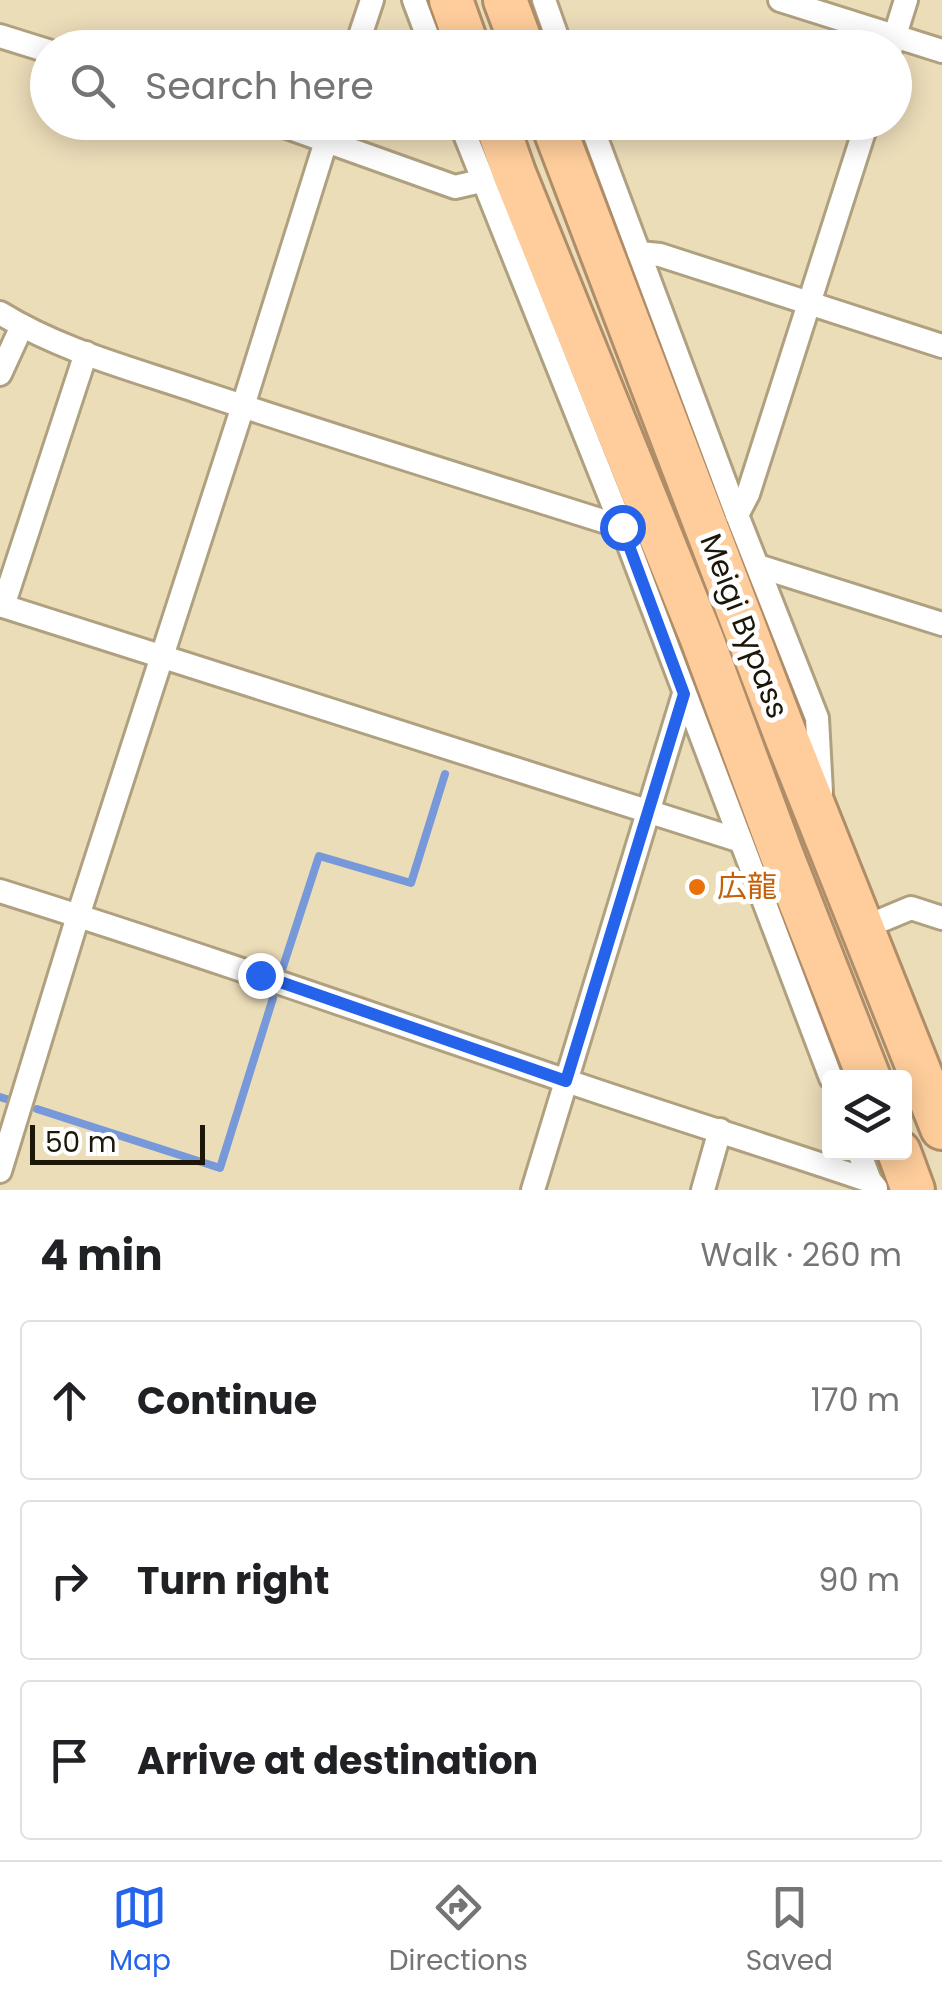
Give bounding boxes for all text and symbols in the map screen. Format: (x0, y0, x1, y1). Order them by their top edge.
search box (30, 30, 912, 140)
icon: search (65, 58, 120, 113)
text: Search here (145, 59, 374, 112)
route start (600, 505, 646, 551)
street label: Meigi Bypass (690, 527, 799, 724)
place label: 広龍 (717, 865, 777, 908)
marker: 広龍 (686, 876, 708, 898)
route end (238, 953, 284, 999)
map controls (822, 1070, 912, 1160)
button: layers (822, 1070, 912, 1160)
scale bar (30, 1120, 205, 1164)
text: 50 m (45, 1123, 116, 1162)
text: 4 min (40, 1226, 163, 1285)
text: Walk · 260 m (701, 1232, 902, 1277)
icon: ahead (42, 1373, 97, 1428)
text: Continue (137, 1374, 317, 1427)
text: 170 m (811, 1377, 900, 1422)
icon: right (42, 1553, 97, 1608)
text: Turn right (137, 1554, 329, 1607)
text: 90 m (818, 1557, 900, 1602)
icon: arrive (42, 1733, 97, 1788)
text: Arrive at destination (137, 1734, 538, 1787)
tab: Map (109, 1880, 171, 1982)
tab: Directions (389, 1880, 528, 1982)
tab: Saved (746, 1880, 833, 1982)

